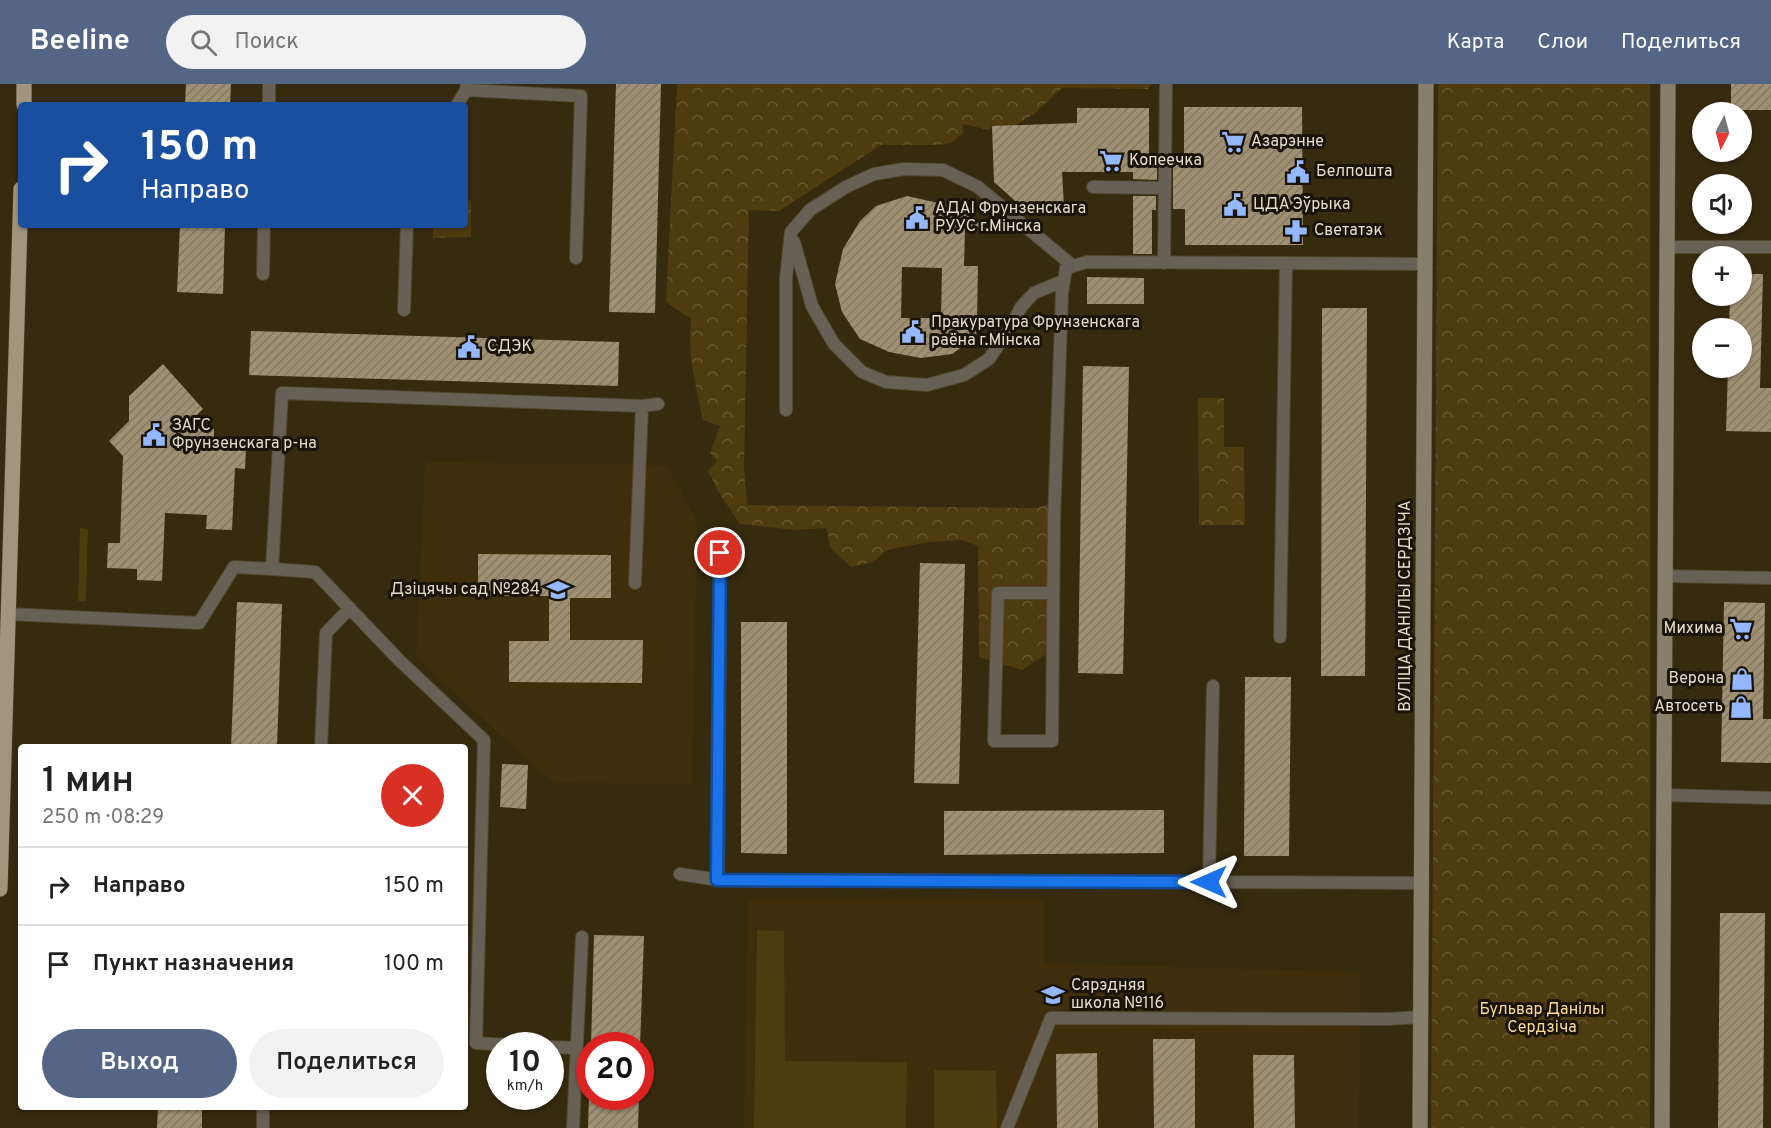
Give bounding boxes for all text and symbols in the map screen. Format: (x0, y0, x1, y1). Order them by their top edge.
search box (166, 15, 586, 69)
text: Beeline (30, 24, 130, 60)
icon: search (187, 26, 220, 59)
text: Поиск (235, 29, 299, 56)
text: Карта (1447, 29, 1504, 56)
text: Слои (1537, 29, 1588, 56)
text: Поделиться (1621, 29, 1741, 56)
north arrow (1692, 102, 1752, 162)
map controls (1692, 102, 1752, 378)
text: 150 m (141, 122, 258, 175)
icon: right (42, 126, 120, 204)
supermarket icon: Азарэнне (1220, 129, 1246, 155)
place label: Азарэнне (1251, 132, 1324, 152)
supermarket icon: Копеечка (1098, 148, 1124, 174)
place label: Копеечка (1129, 151, 1202, 171)
public building icon: Белпошта (1285, 159, 1311, 185)
place label: Белпошта (1316, 162, 1392, 182)
text: Направо (141, 174, 249, 208)
button: sound (1692, 174, 1752, 234)
public building icon: ЦДА Эўрыка (1222, 192, 1248, 218)
place label: ЦДА Эўрыка (1253, 195, 1350, 215)
place label: АДАІ Фрунзенскага РУУС г.Мінска (935, 199, 1086, 237)
public building icon: АДАІ Фрунзенскага РУУС г.Мінска (904, 205, 930, 231)
pharmacy icon: Светатэк (1283, 218, 1309, 244)
place label: Светатэк (1314, 221, 1383, 241)
button: + (1692, 246, 1752, 306)
place label: Пракуратура Фрунзенскага раёна г.Мінска (931, 313, 1140, 351)
button: − (1692, 318, 1752, 378)
public building icon: Пракуратура Фрунзенскага раёна г.Мінска (900, 319, 926, 345)
public building icon: СДЭК (456, 334, 482, 360)
place label: СДЭК (487, 337, 532, 357)
place label: ЗАГС Фрунзенскага р-на (172, 416, 317, 454)
public building icon: ЗАГС Фрунзенскага р-на (141, 422, 167, 448)
street label: ВУЛІЦА ДАНІЛЫ СЕРДЗІЧА (1396, 500, 1416, 712)
pin (694, 527, 745, 578)
icon: arrive (703, 536, 736, 569)
school or university icon: Дзіцячы сад №284 (545, 577, 571, 603)
place label: Дзіцячы сад №284 (390, 580, 540, 600)
supermarket icon: Михима (1728, 616, 1754, 642)
place label: Михима (1664, 619, 1723, 639)
shop icon: Верона (1729, 666, 1755, 692)
place label: Верона (1669, 669, 1724, 689)
shop icon: Автосеть (1728, 694, 1754, 720)
place label: Автосеть (1654, 697, 1723, 717)
text: 1 мин (42, 759, 134, 805)
button: close (381, 764, 444, 827)
text: 250 m · 08:29 (42, 805, 164, 831)
position arrow (1177, 850, 1241, 914)
icon: right (42, 870, 75, 903)
text: Направо (93, 873, 185, 900)
text: 150 m (384, 873, 444, 900)
icon: arrive (42, 948, 75, 981)
text: Пункт назначения (93, 951, 294, 978)
text: 100 m (384, 951, 444, 978)
place label: Сярэдняя школа №116 (1071, 976, 1164, 1014)
school or university icon: Сярэдняя школа №116 (1040, 982, 1066, 1008)
park label: Бульвар Данілы Сердзіча (1480, 1000, 1604, 1038)
button: Выход (42, 1029, 237, 1098)
button: Поделиться (249, 1029, 444, 1098)
speed limit sign: 20 (576, 1032, 654, 1110)
text: 10 (509, 1045, 541, 1082)
text: km/h (507, 1077, 543, 1096)

